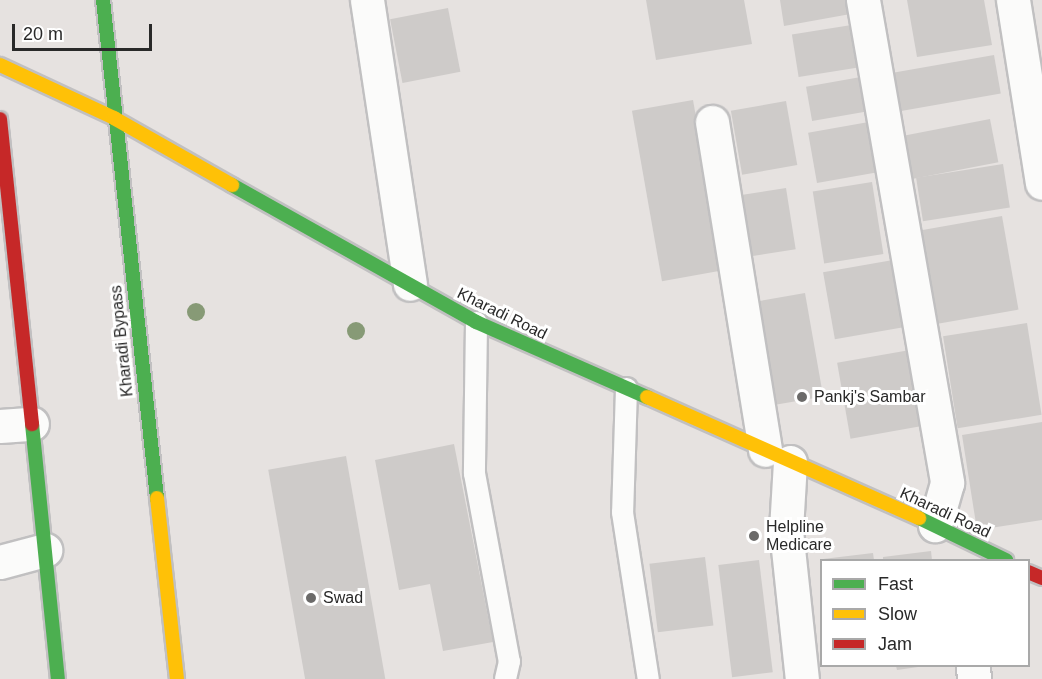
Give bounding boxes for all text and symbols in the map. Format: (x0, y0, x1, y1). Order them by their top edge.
scale bar (15, 12, 154, 50)
text: 20 m (23, 24, 63, 44)
street label: Kharadi Bypass (107, 284, 137, 398)
street label: Kharadi Road (454, 284, 550, 344)
place label: Pankj's Sambar (814, 387, 926, 407)
marker: Pankj's Sambar (795, 390, 809, 404)
street label: Kharadi Road (897, 484, 993, 542)
place label: Helpline Medicare (766, 517, 832, 555)
marker: Helpline Medicare (747, 529, 761, 543)
legend (820, 559, 1030, 667)
text: Fast (878, 574, 913, 594)
place label: Swad (323, 588, 363, 608)
marker: Swad (304, 591, 318, 605)
text: Slow (878, 604, 917, 624)
text: Jam (878, 634, 912, 654)

